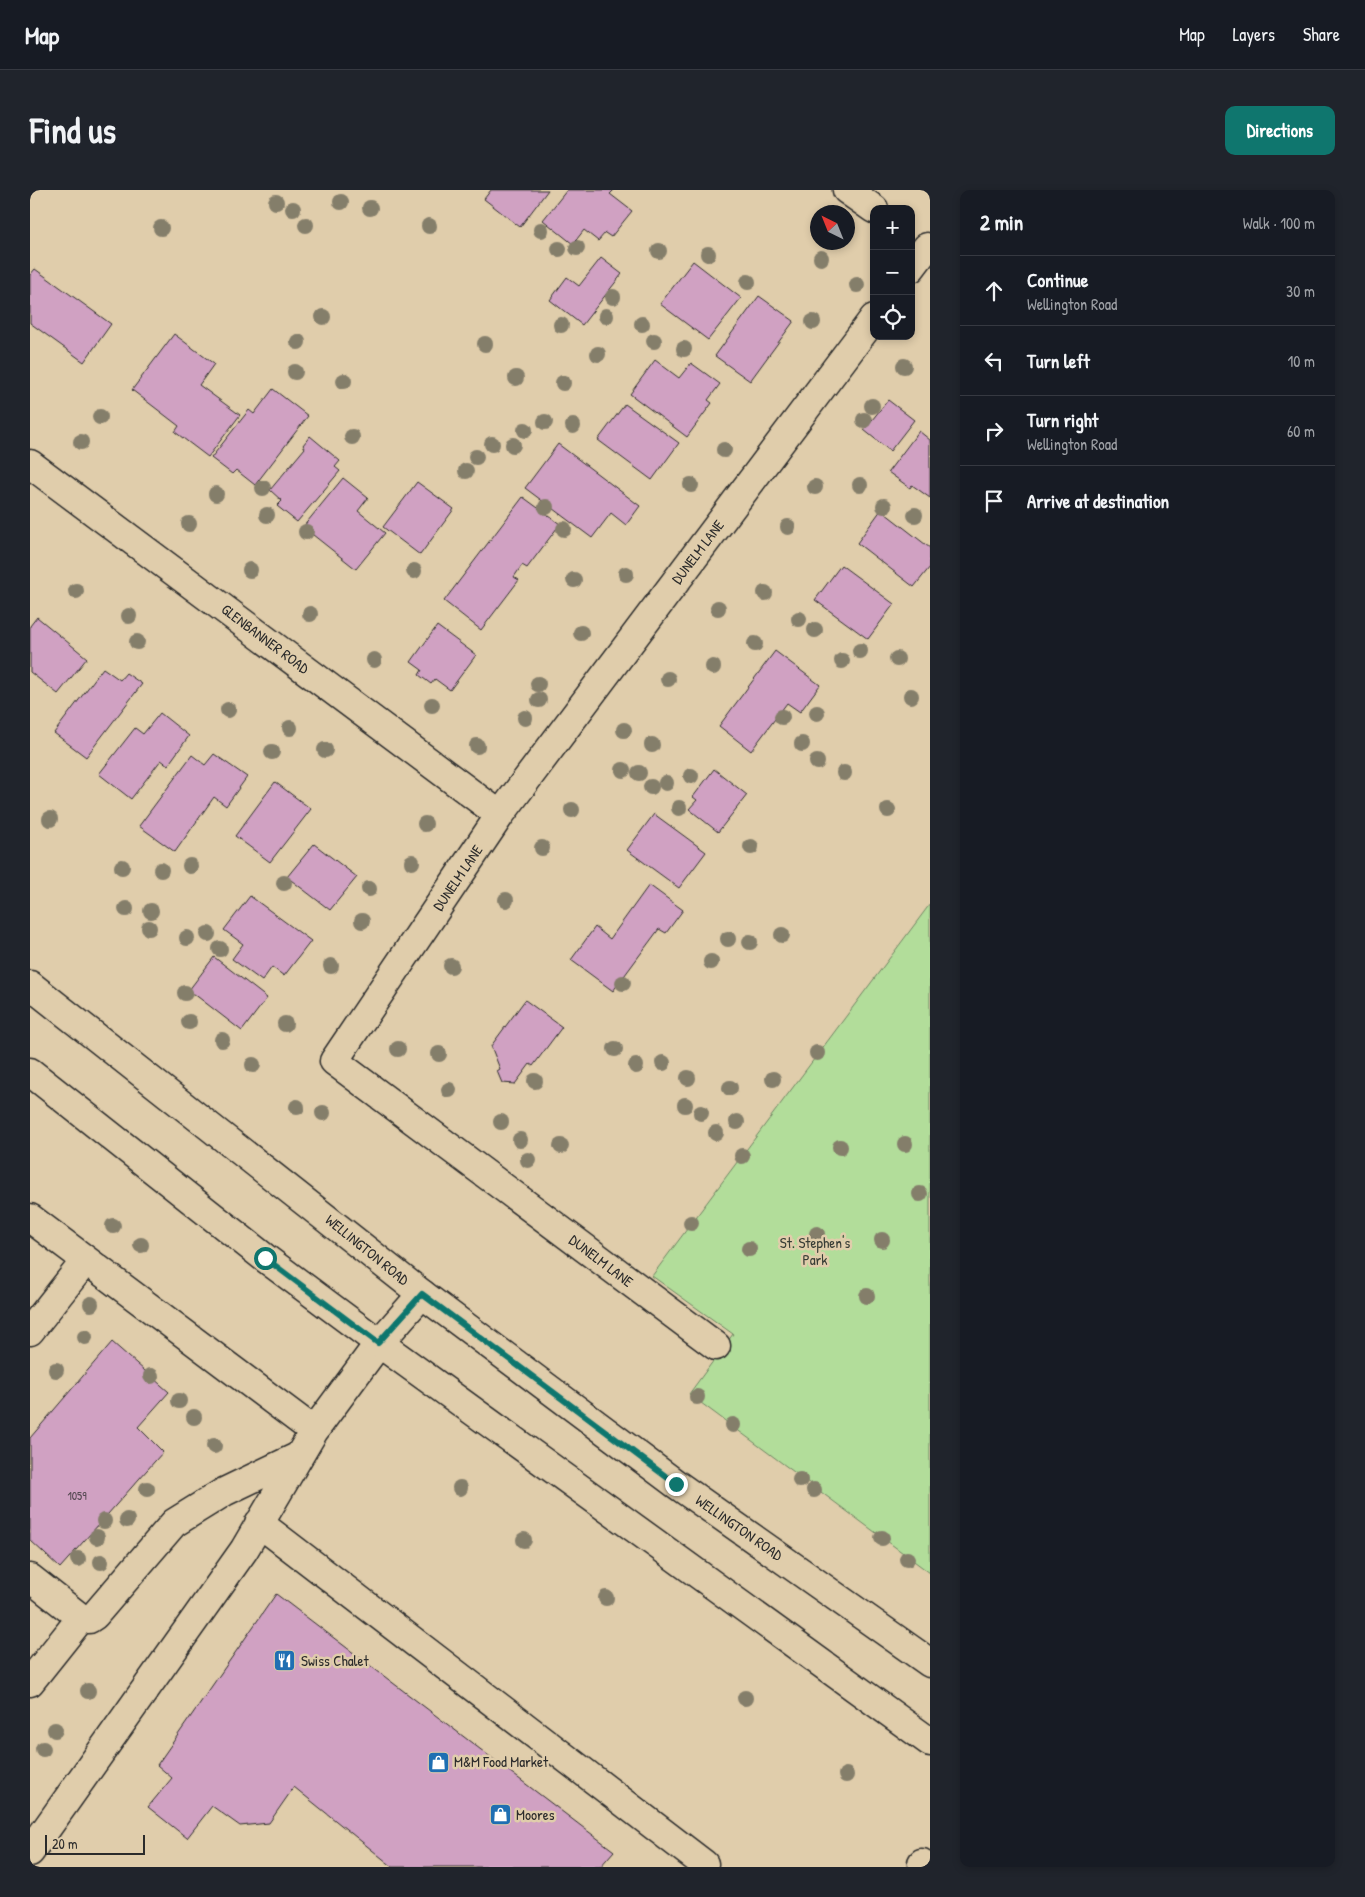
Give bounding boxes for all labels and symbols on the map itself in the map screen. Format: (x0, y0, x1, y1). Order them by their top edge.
north arrow (810, 205, 855, 250)
street label: DUNELM LANE (667, 515, 729, 588)
street label: GLENBANNER ROAD (217, 599, 314, 679)
street label: DUNELM LANE (428, 840, 488, 915)
street label: WELLINGTON ROAD (321, 1209, 414, 1290)
street label: DUNELM LANE (565, 1230, 638, 1292)
park label: St. Stephen's Park (780, 1232, 850, 1270)
route start (254, 1247, 277, 1270)
route end (665, 1473, 688, 1496)
house number: 1059 (67, 1487, 87, 1504)
street label: WELLINGTON ROAD (691, 1490, 788, 1566)
restaurant icon: Swiss Chalet (273, 1649, 297, 1673)
place label: Swiss Chalet (301, 1650, 370, 1671)
shop icon: M&M Food Market (426, 1750, 450, 1774)
place label: M&M Food Market (454, 1751, 549, 1772)
shop icon: Moores (488, 1803, 512, 1827)
place label: Moores (516, 1804, 555, 1825)
scale bar (45, 1832, 145, 1855)

